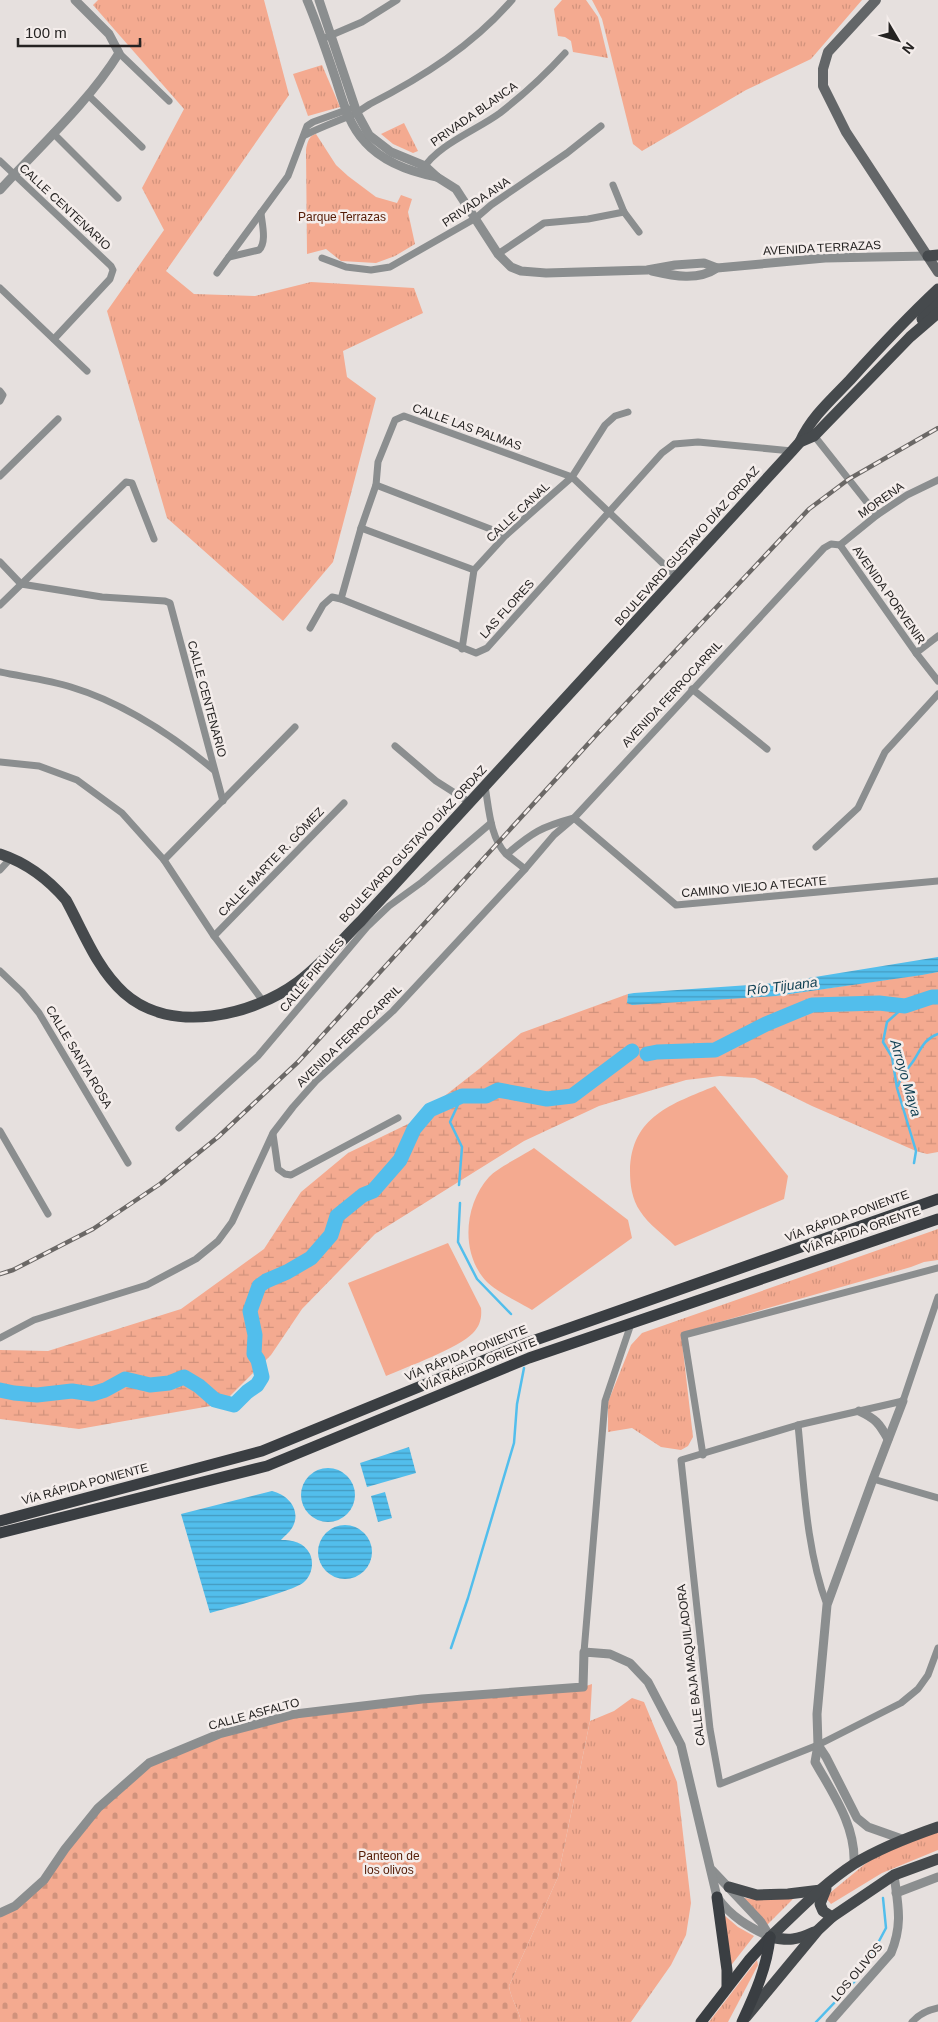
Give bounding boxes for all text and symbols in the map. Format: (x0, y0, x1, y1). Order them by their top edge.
scale bar (18, 15, 140, 47)
north arrow (873, 15, 923, 65)
text: 100 m (25, 24, 67, 41)
text: N (899, 39, 918, 57)
street label: PRIVADA BLANCA (428, 79, 520, 149)
street label: CALLE CENTENARIO (16, 161, 114, 253)
street label: PRIVADA ANA (440, 174, 512, 230)
park label: Parque Terrazas (298, 210, 386, 224)
street label: AVENIDA TERRAZAS (763, 238, 881, 258)
street label: CALLE LAS PALMAS (410, 401, 524, 453)
street label: BOULEVARD GUSTAVO DÍAZ ORDAZ (611, 463, 762, 628)
street label: CALLE CANAL (483, 479, 553, 545)
street label: MORENA (855, 479, 907, 521)
street label: AVENIDA PORVENIR (850, 543, 928, 647)
street label: LAS FLORES (477, 577, 537, 641)
street label: AVENIDA FERROCARRIL (619, 638, 725, 750)
street label: CALLE CENTENARIO (185, 639, 229, 759)
street label: BOULEVARD GUSTAVO DÍAZ ORDAZ (336, 762, 490, 925)
street label: CALLE MARTE R. GÓMEZ (215, 804, 327, 919)
street label: CAMINO VIEJO A TECATE (681, 874, 827, 900)
street label: CALLE PIRULES (277, 935, 347, 1015)
water label: Río Tijuana (746, 974, 819, 998)
street label: AVENIDA FERROCARRIL (294, 982, 405, 1090)
street label: CALLE SANTA ROSA (43, 1003, 115, 1111)
water label: Arroyo Maya (887, 1037, 925, 1119)
street label: VÍA RÁPIDA PONIENTE (783, 1186, 911, 1245)
street label: VÍA RÁPIDA ORIENTE (801, 1202, 922, 1257)
street label: VÍA RÁPIDA PONIENTE (402, 1321, 529, 1384)
street label: VÍA RÁPIDA ORIENTE (419, 1334, 539, 1393)
street label: VÍA RÁPIDA PONIENTE (20, 1459, 150, 1508)
street label: CALLE BAJA MAQUILADORA (674, 1583, 708, 1747)
street label: CALLE ASFALTO (207, 1695, 301, 1733)
park label: Panteon de los olivos (358, 1849, 420, 1877)
street label: LOS OLIVOS (828, 1940, 886, 2004)

